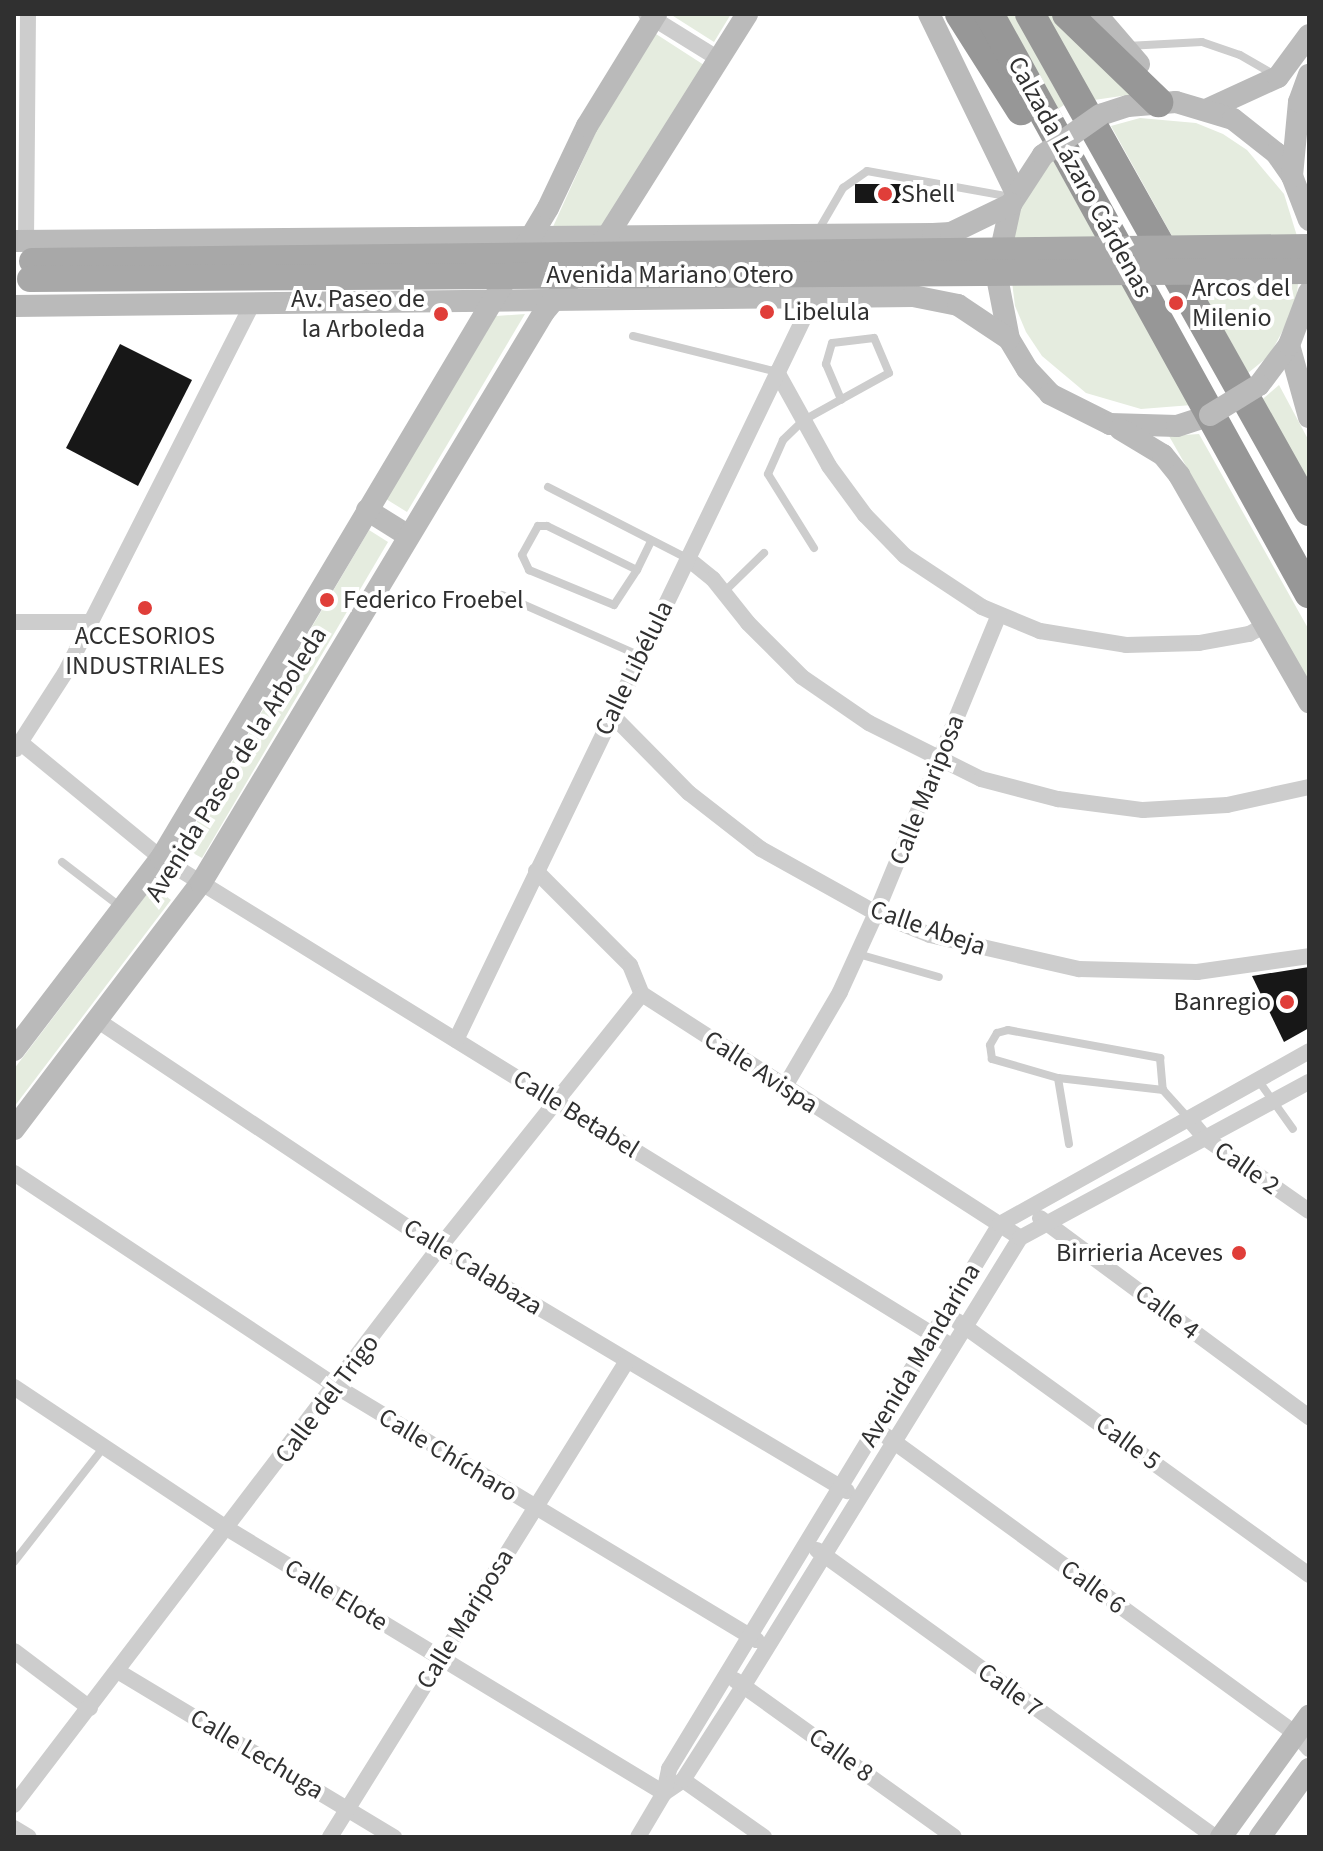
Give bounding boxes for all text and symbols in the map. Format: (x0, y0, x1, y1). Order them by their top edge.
street label: Calzada Lázaro Cárdenas (1001, 51, 1159, 303)
place label: Shell (901, 178, 955, 210)
marker: Shell (876, 185, 894, 203)
street label: Avenida Mariano Otero (546, 259, 794, 291)
place label: Arcos del Milenio (1192, 272, 1290, 334)
place label: Av. Paseo de la Arboleda (291, 283, 425, 344)
marker: Arcos del Milenio (1167, 294, 1185, 312)
place label: Libelula (783, 296, 870, 328)
marker: Libelula (758, 303, 776, 321)
marker: Av. Paseo de la Arboleda (432, 305, 450, 323)
place label: Federico Froebel (343, 584, 524, 616)
marker: Federico Froebel (318, 591, 336, 609)
street label: Calle Libélula (588, 595, 680, 741)
marker: ACCESORIOS INDUSTRIALES (136, 599, 154, 617)
place label: ACCESORIOS INDUSTRIALES (65, 620, 225, 682)
street label: Avenida Paseo de la Arboleda (138, 621, 334, 907)
street label: Calle Mariposa (883, 710, 971, 870)
street label: Calle Abeja (866, 894, 990, 962)
place label: Banregio (1173, 986, 1271, 1018)
marker: Banregio (1278, 993, 1296, 1011)
street label: Calle Avispa (698, 1024, 824, 1120)
street label: Calle Betabel (507, 1063, 645, 1165)
street label: Calle 2 (1208, 1135, 1286, 1201)
street label: Calle Calabaza (398, 1212, 548, 1322)
place label: Birrieria Aceves (1056, 1237, 1223, 1269)
marker: Birrieria Aceves (1230, 1244, 1248, 1262)
street label: Avenida Mandarina (853, 1258, 987, 1452)
street label: Calle 4 (1129, 1278, 1205, 1346)
street label: Calle del Trigo (268, 1328, 386, 1470)
street label: Calle Chícharo (373, 1401, 523, 1509)
street label: Calle 5 (1090, 1409, 1166, 1477)
street label: Calle Mariposa (410, 1543, 520, 1695)
street label: Calle Elote (279, 1552, 393, 1638)
street label: Calle 6 (1055, 1553, 1131, 1621)
street label: Calle 7 (972, 1656, 1048, 1724)
street label: Calle Lechuga (184, 1702, 330, 1806)
street label: Calle 8 (803, 1721, 879, 1789)

